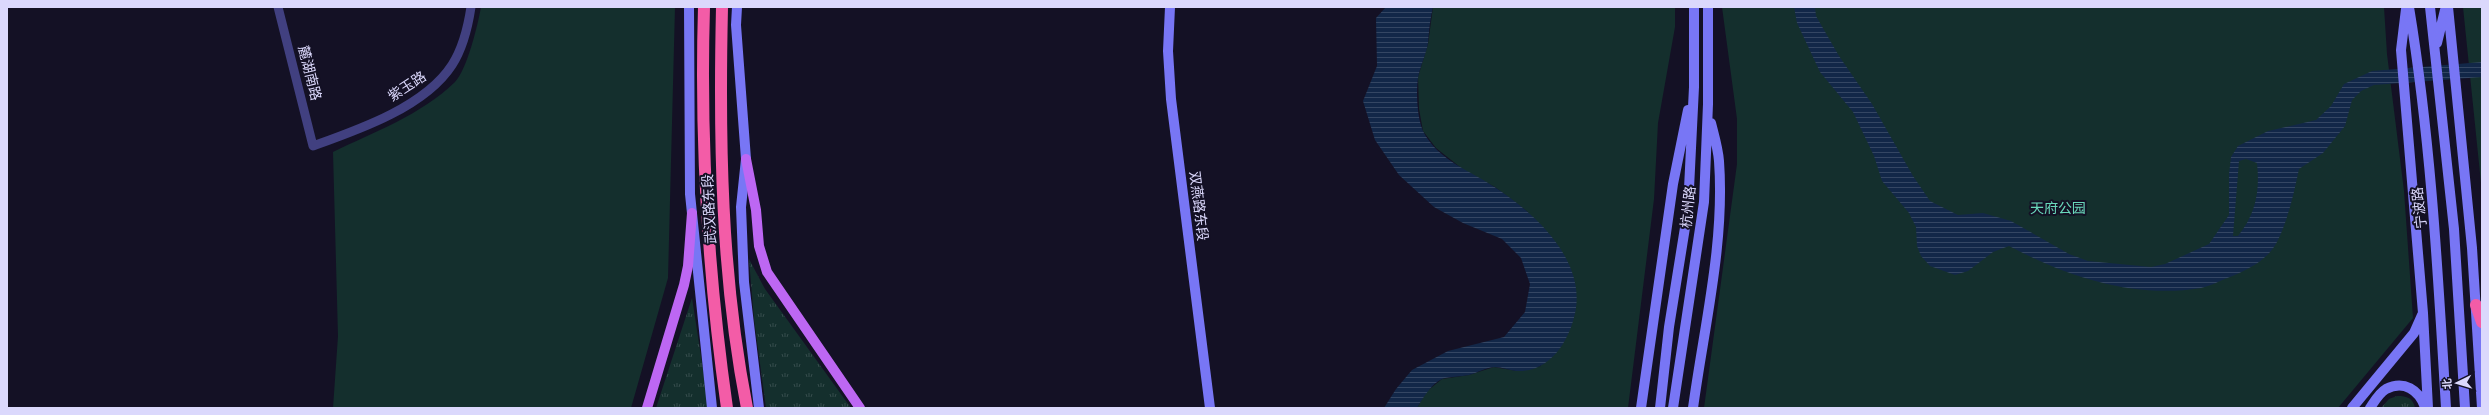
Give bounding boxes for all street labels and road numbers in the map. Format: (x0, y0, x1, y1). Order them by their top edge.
street label: 麓湖南路 (295, 44, 325, 102)
street label: 紫玉路 (385, 68, 429, 104)
street label: 双燕路东段 (1187, 170, 1211, 242)
street label: 武汉路东段 (699, 174, 719, 244)
street label: 杭州路 (1678, 185, 1698, 229)
street label: 宁波路 (2409, 186, 2429, 230)

